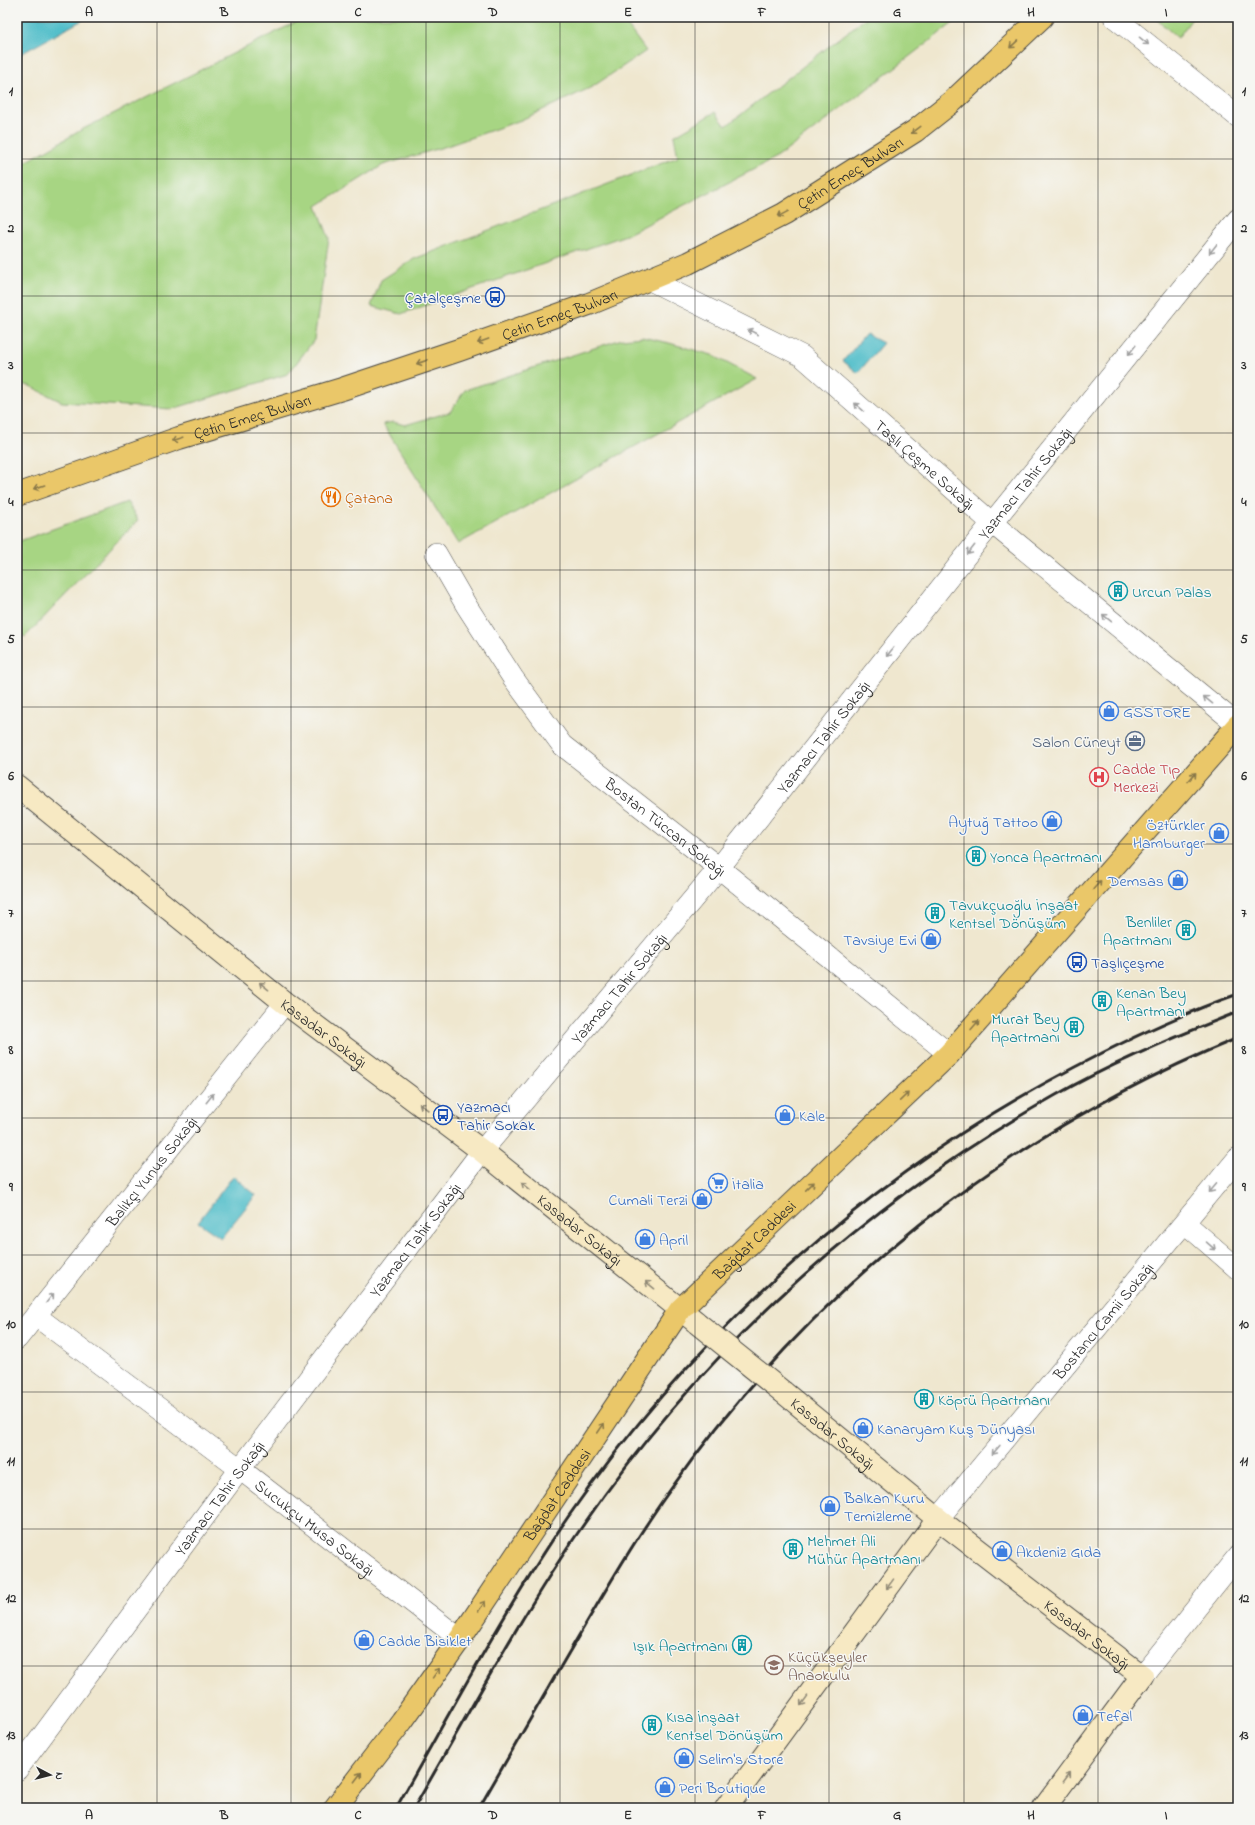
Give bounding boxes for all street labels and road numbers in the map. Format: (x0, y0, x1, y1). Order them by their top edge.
street label: Çetin Emeç Bulvarı (793, 131, 909, 217)
street label: Çetin Emeç Bulvarı (499, 283, 622, 348)
street label: Çetin Emeç Bulvarı (191, 389, 315, 447)
street label: Taşlı Çeşme Sokağı (868, 415, 980, 517)
street label: Yazmacı Tahir Sokağı (973, 422, 1079, 546)
street label: Yazmacı Tahir Sokağı (772, 676, 877, 800)
street label: Bostan Tüccarı Sokağı (598, 772, 731, 884)
street label: Yazmacı Tahir Sokağı (566, 928, 674, 1050)
street label: Kasadar Sokağı (274, 993, 372, 1075)
street label: Balıkçı Yunus Sokağı (100, 1112, 204, 1233)
street label: Yazmacı Tahir Sokağı (365, 1178, 468, 1303)
street label: Kasadar Sokağı (531, 1189, 627, 1273)
street label: Bağdat Caddesi (707, 1195, 802, 1288)
street label: Bostancı Camii Sokağı (1048, 1258, 1161, 1387)
street label: Kasadar Sokağı (784, 1393, 880, 1477)
street label: Yazmacı Tahir Sokağı (169, 1436, 272, 1562)
street label: Bağdat Caddesi (518, 1444, 598, 1548)
street label: Sucukçu Musa Sokağı (249, 1474, 379, 1583)
street label: Kasadar Sokağı (1038, 1594, 1135, 1677)

